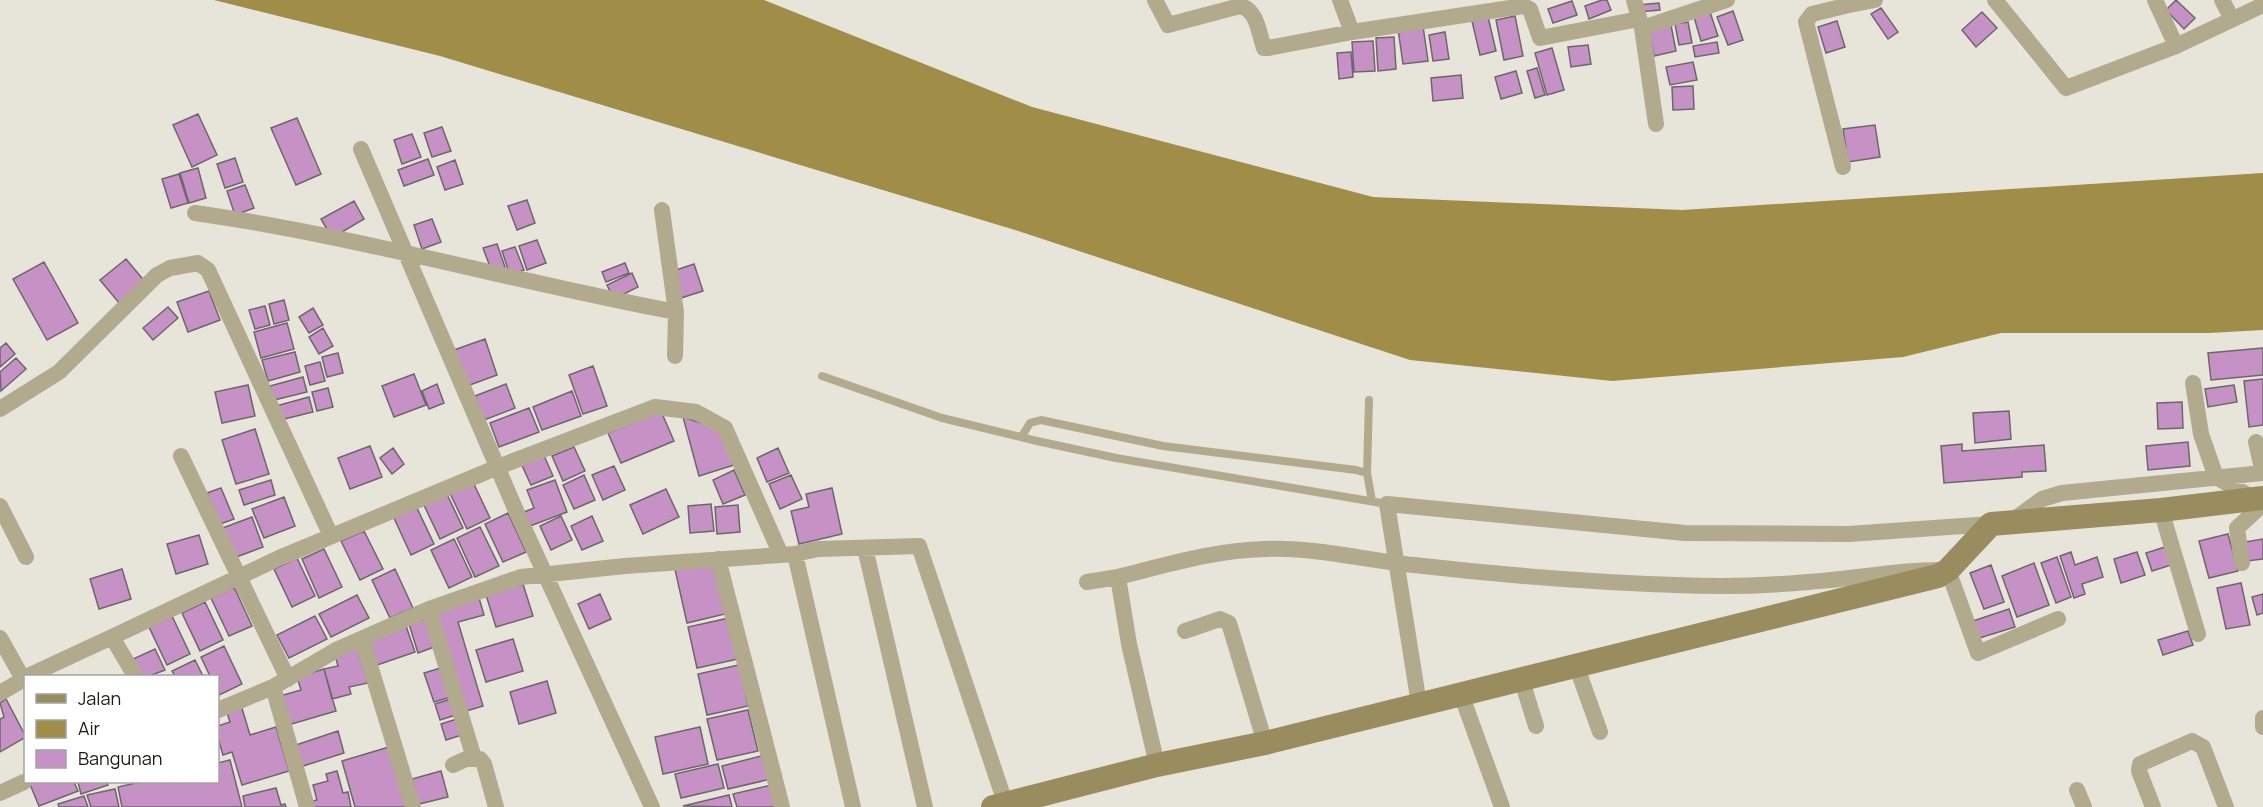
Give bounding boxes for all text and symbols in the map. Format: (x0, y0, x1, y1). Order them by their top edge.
legend (24, 675, 219, 783)
text: Jalan (78, 686, 121, 710)
text: Air (78, 716, 101, 740)
text: Bangunan (78, 746, 162, 770)

